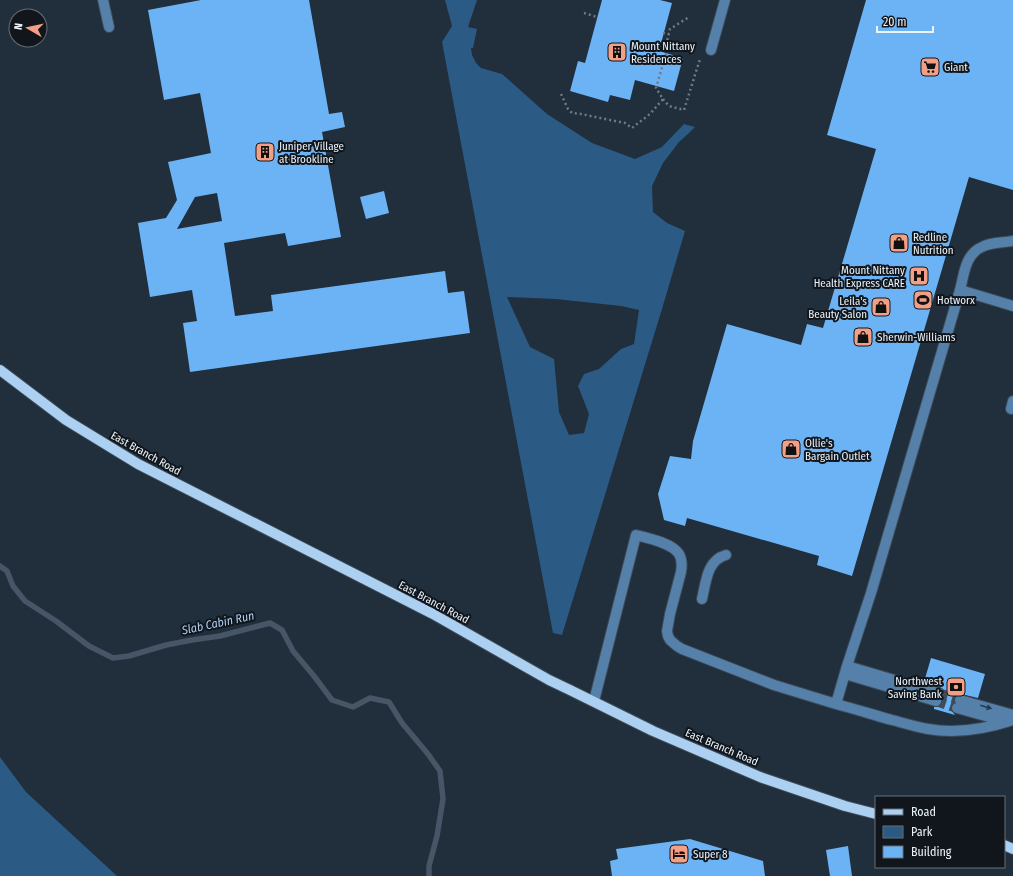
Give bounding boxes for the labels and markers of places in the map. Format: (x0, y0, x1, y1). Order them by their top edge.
place label: Mount Nittany Residences (631, 40, 695, 66)
building icon: Mount Nittany Residences (606, 41, 628, 63)
supermarket icon: Giant (919, 56, 941, 78)
place label: Giant (944, 61, 968, 74)
place label: Juniper Village at Brookline (279, 140, 344, 166)
building icon: Juniper Village at Brookline (254, 141, 276, 163)
place label: Redline Nutrition (913, 231, 954, 257)
shop icon: Redline Nutrition (888, 232, 910, 254)
place label: Mount Nittany Health Express CARE (814, 264, 905, 290)
hospital icon: Mount Nittany Health Express CARE (908, 265, 930, 287)
sports icon: Hotworx (912, 289, 934, 311)
place label: Hotworx (937, 294, 975, 307)
place label: Leila's Beauty Salon (808, 295, 867, 321)
shop icon: Leila's Beauty Salon (870, 296, 892, 318)
shop icon: Sherwin-Williams (852, 326, 874, 348)
place label: Sherwin-Williams (877, 331, 956, 344)
place label: Ollie's Bargain Outlet (805, 437, 870, 463)
shop icon: Ollie's Bargain Outlet (780, 438, 802, 460)
place label: Northwest Saving Bank (888, 675, 943, 701)
bank icon: Northwest Saving Bank (945, 676, 967, 698)
hotel icon: Super 8 (668, 843, 690, 865)
place label: Super 8 (693, 848, 728, 861)

